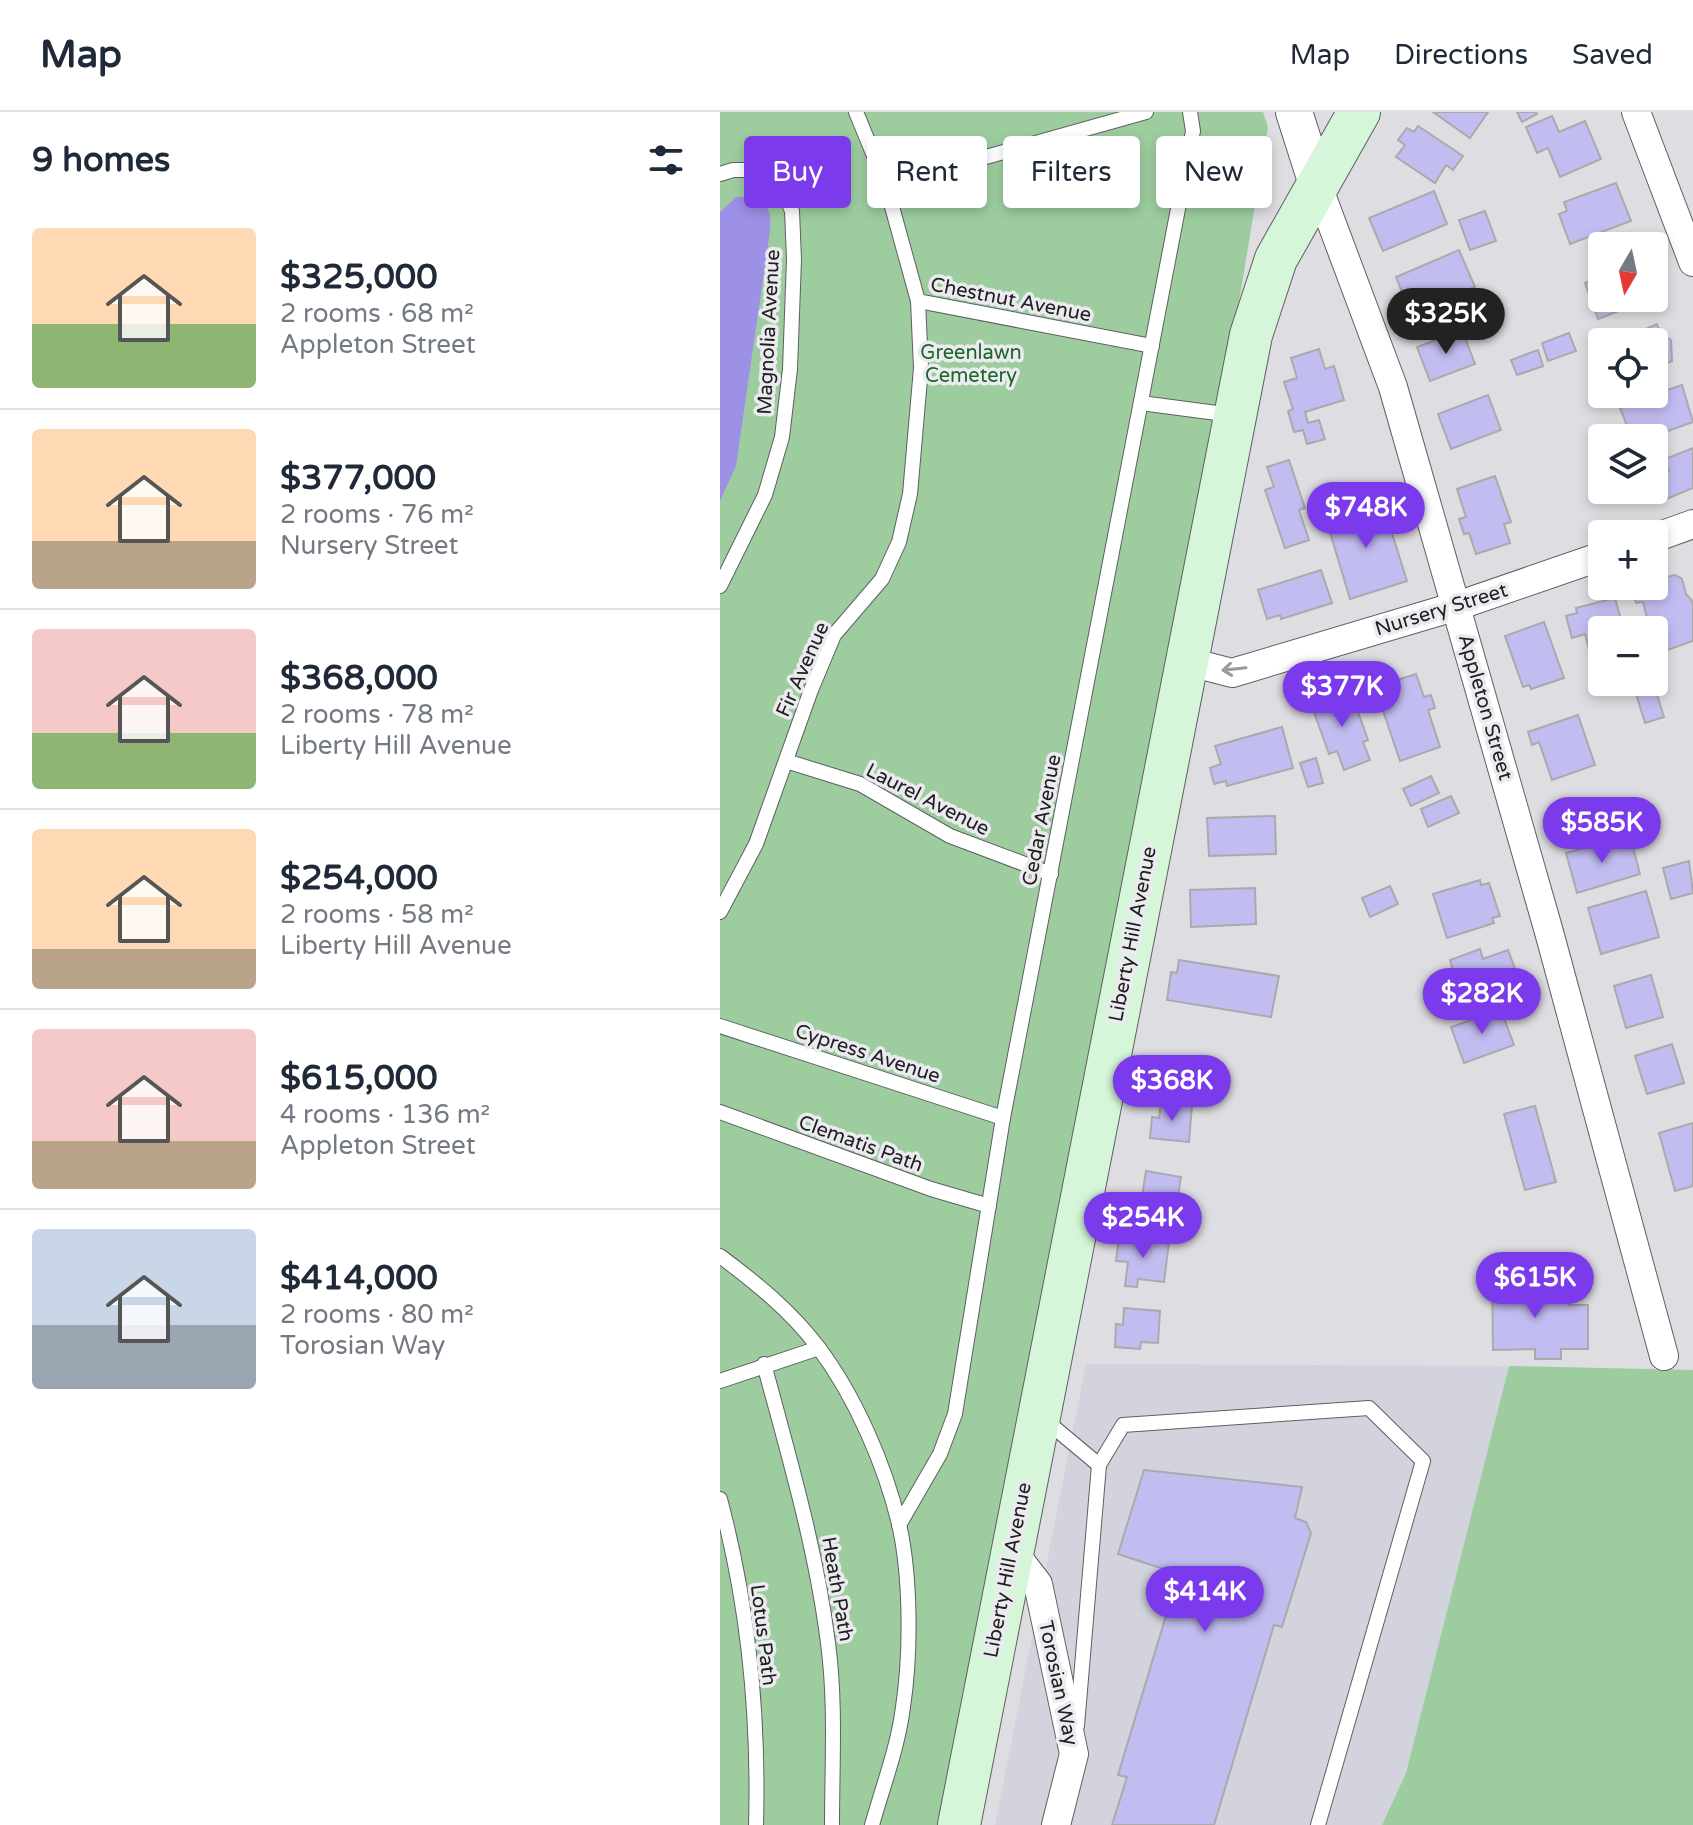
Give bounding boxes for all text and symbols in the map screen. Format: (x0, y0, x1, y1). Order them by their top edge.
text: Map (40, 32, 122, 78)
text: Map (1290, 38, 1350, 72)
text: Directions (1394, 38, 1528, 72)
text: Saved (1572, 38, 1653, 72)
chip: Buy (744, 136, 851, 208)
chip: Rent (867, 136, 987, 208)
chip: Filters (1003, 136, 1140, 208)
chip: New (1156, 136, 1272, 208)
icon: filters (644, 138, 688, 182)
text: 9 homes (32, 140, 170, 181)
north arrow (1588, 232, 1668, 312)
map controls (1588, 232, 1668, 696)
street label: Magnolia Avenue (753, 249, 785, 415)
text: $325,000 (280, 257, 438, 298)
icon: home (96, 260, 192, 356)
street label: Chestnut Avenue (928, 273, 1093, 327)
pin: $325K (1390, 288, 1502, 356)
text: 2 rooms · 68 m² (280, 298, 474, 329)
text: $325K (1405, 298, 1487, 329)
button: locate (1588, 328, 1668, 408)
text: Appleton Street (280, 329, 476, 360)
park label: Greenlawn Cemetery (920, 341, 1022, 388)
button: layers (1588, 424, 1668, 504)
text: $377,000 (280, 458, 436, 499)
icon: home (96, 461, 192, 557)
pin: $748K (1310, 482, 1422, 550)
text: $748K (1325, 492, 1407, 523)
text: 2 rooms · 76 m² (280, 499, 474, 530)
button: + (1588, 520, 1668, 600)
text: Nursery Street (280, 530, 459, 561)
street label: Nursery Street (1372, 578, 1511, 642)
button: − (1588, 616, 1668, 696)
street label: Fir Avenue (771, 618, 834, 721)
street label: Appleton Street (1453, 632, 1517, 783)
text: $368,000 (280, 658, 438, 699)
icon: home (96, 661, 192, 757)
pin: $377K (1286, 661, 1398, 729)
one-way arrow (1221, 662, 1247, 677)
text: $377K (1301, 671, 1383, 702)
text: 2 rooms · 78 m² (280, 699, 474, 730)
text: Liberty Hill Avenue (280, 730, 512, 761)
street label: Cedar Avenue (1017, 753, 1066, 888)
street label: Laurel Avenue (862, 758, 993, 841)
pin: $585K (1546, 797, 1658, 865)
text: $585K (1561, 807, 1643, 838)
street label: Liberty Hill Avenue (1104, 844, 1162, 1024)
text: $254,000 (280, 858, 438, 899)
icon: home (96, 861, 192, 957)
text: 2 rooms · 58 m² (280, 899, 474, 930)
text: Liberty Hill Avenue (280, 930, 512, 961)
pin: $282K (1426, 968, 1538, 1036)
text: $282K (1441, 978, 1523, 1009)
street label: Cypress Avenue (792, 1019, 943, 1089)
pin: $368K (1116, 1055, 1228, 1123)
text: $615,000 (280, 1058, 438, 1099)
icon: home (96, 1061, 192, 1157)
text: $368K (1131, 1065, 1213, 1096)
text: 4 rooms · 136 m² (280, 1099, 490, 1130)
street label: Clematis Path (795, 1110, 926, 1178)
text: Appleton Street (280, 1130, 476, 1161)
pin: $254K (1087, 1192, 1199, 1260)
text: $254K (1102, 1202, 1184, 1233)
pin: $615K (1479, 1252, 1591, 1320)
text: $414,000 (280, 1258, 438, 1299)
icon: home (96, 1261, 192, 1357)
text: $615K (1494, 1262, 1576, 1293)
text: 2 rooms · 80 m² (280, 1299, 474, 1330)
text: Torosian Way (280, 1330, 445, 1361)
street label: Liberty Hill Avenue (979, 1480, 1037, 1660)
street label: Heath Path (816, 1535, 858, 1643)
pin: $414K (1149, 1566, 1261, 1634)
text: $414K (1164, 1576, 1246, 1607)
street label: Lotus Path (745, 1583, 781, 1687)
street label: Torosian Way (1033, 1619, 1083, 1748)

